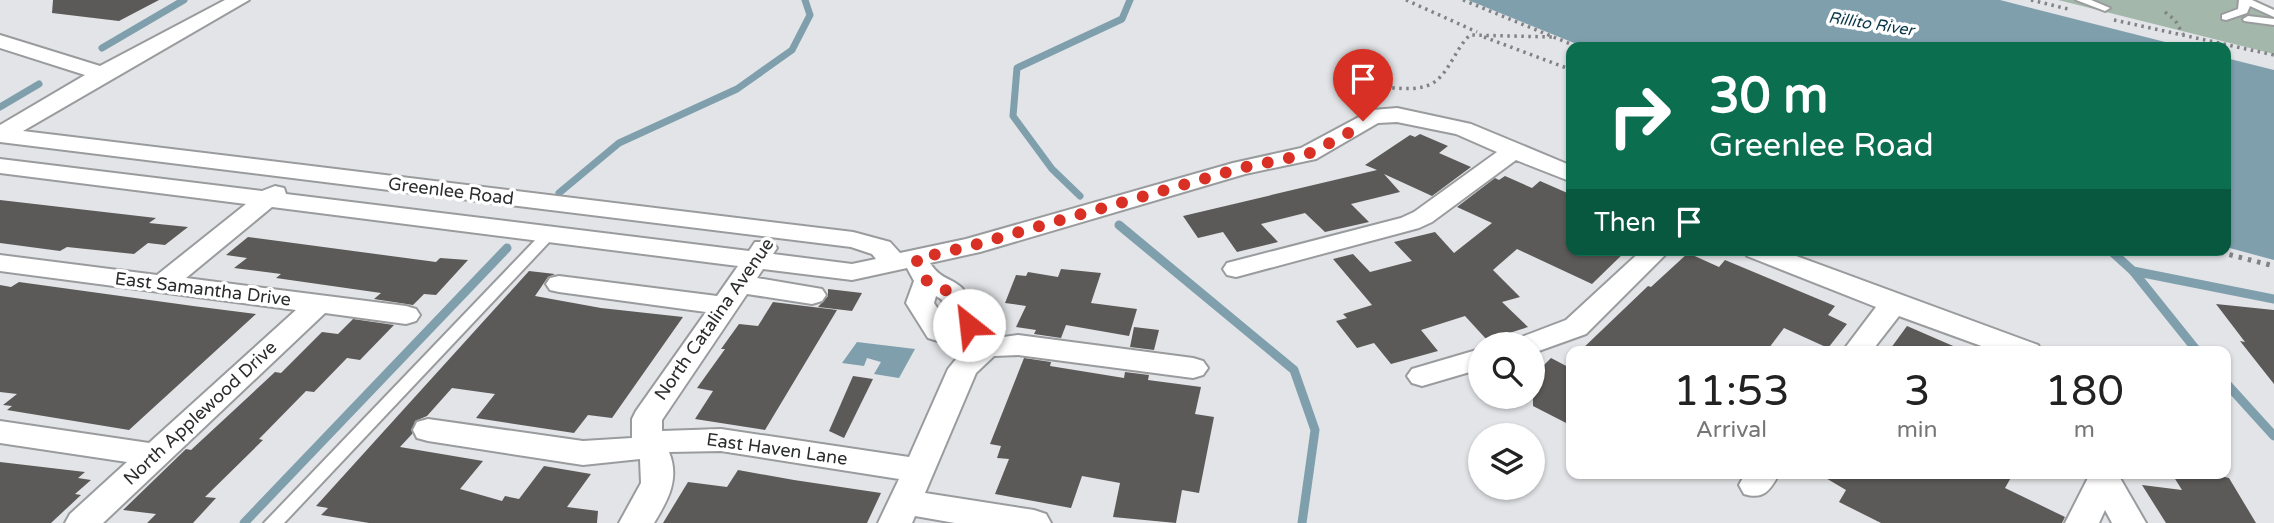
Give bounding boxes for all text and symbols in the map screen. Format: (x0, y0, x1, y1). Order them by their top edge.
water label: Rillito River (1827, 7, 1917, 41)
pin (1333, 49, 1393, 121)
icon: arrive (1344, 60, 1382, 98)
text: 30 m (1709, 67, 1828, 126)
icon: right (1594, 70, 1685, 161)
text: Greenlee Road (1709, 127, 1934, 165)
street label: Greenlee Road (387, 172, 515, 210)
icon: arrive (1670, 203, 1708, 241)
text: Then (1594, 207, 1656, 238)
street label: North Catalina Avenue (650, 234, 778, 404)
street label: East Samantha Drive (114, 267, 292, 311)
position arrow (932, 288, 1006, 362)
map controls (1468, 332, 1545, 500)
button: search (1468, 332, 1545, 409)
street label: North Applewood Drive (119, 336, 281, 490)
text: 11:53 (1673, 366, 1790, 417)
text: 3 (1904, 366, 1930, 417)
text: 180 (2045, 366, 2124, 417)
text: Arrival (1696, 416, 1767, 444)
text: min (1897, 416, 1938, 444)
text: m (2074, 416, 2095, 444)
button: layers (1468, 423, 1545, 500)
street label: East Haven Lane (705, 428, 849, 470)

